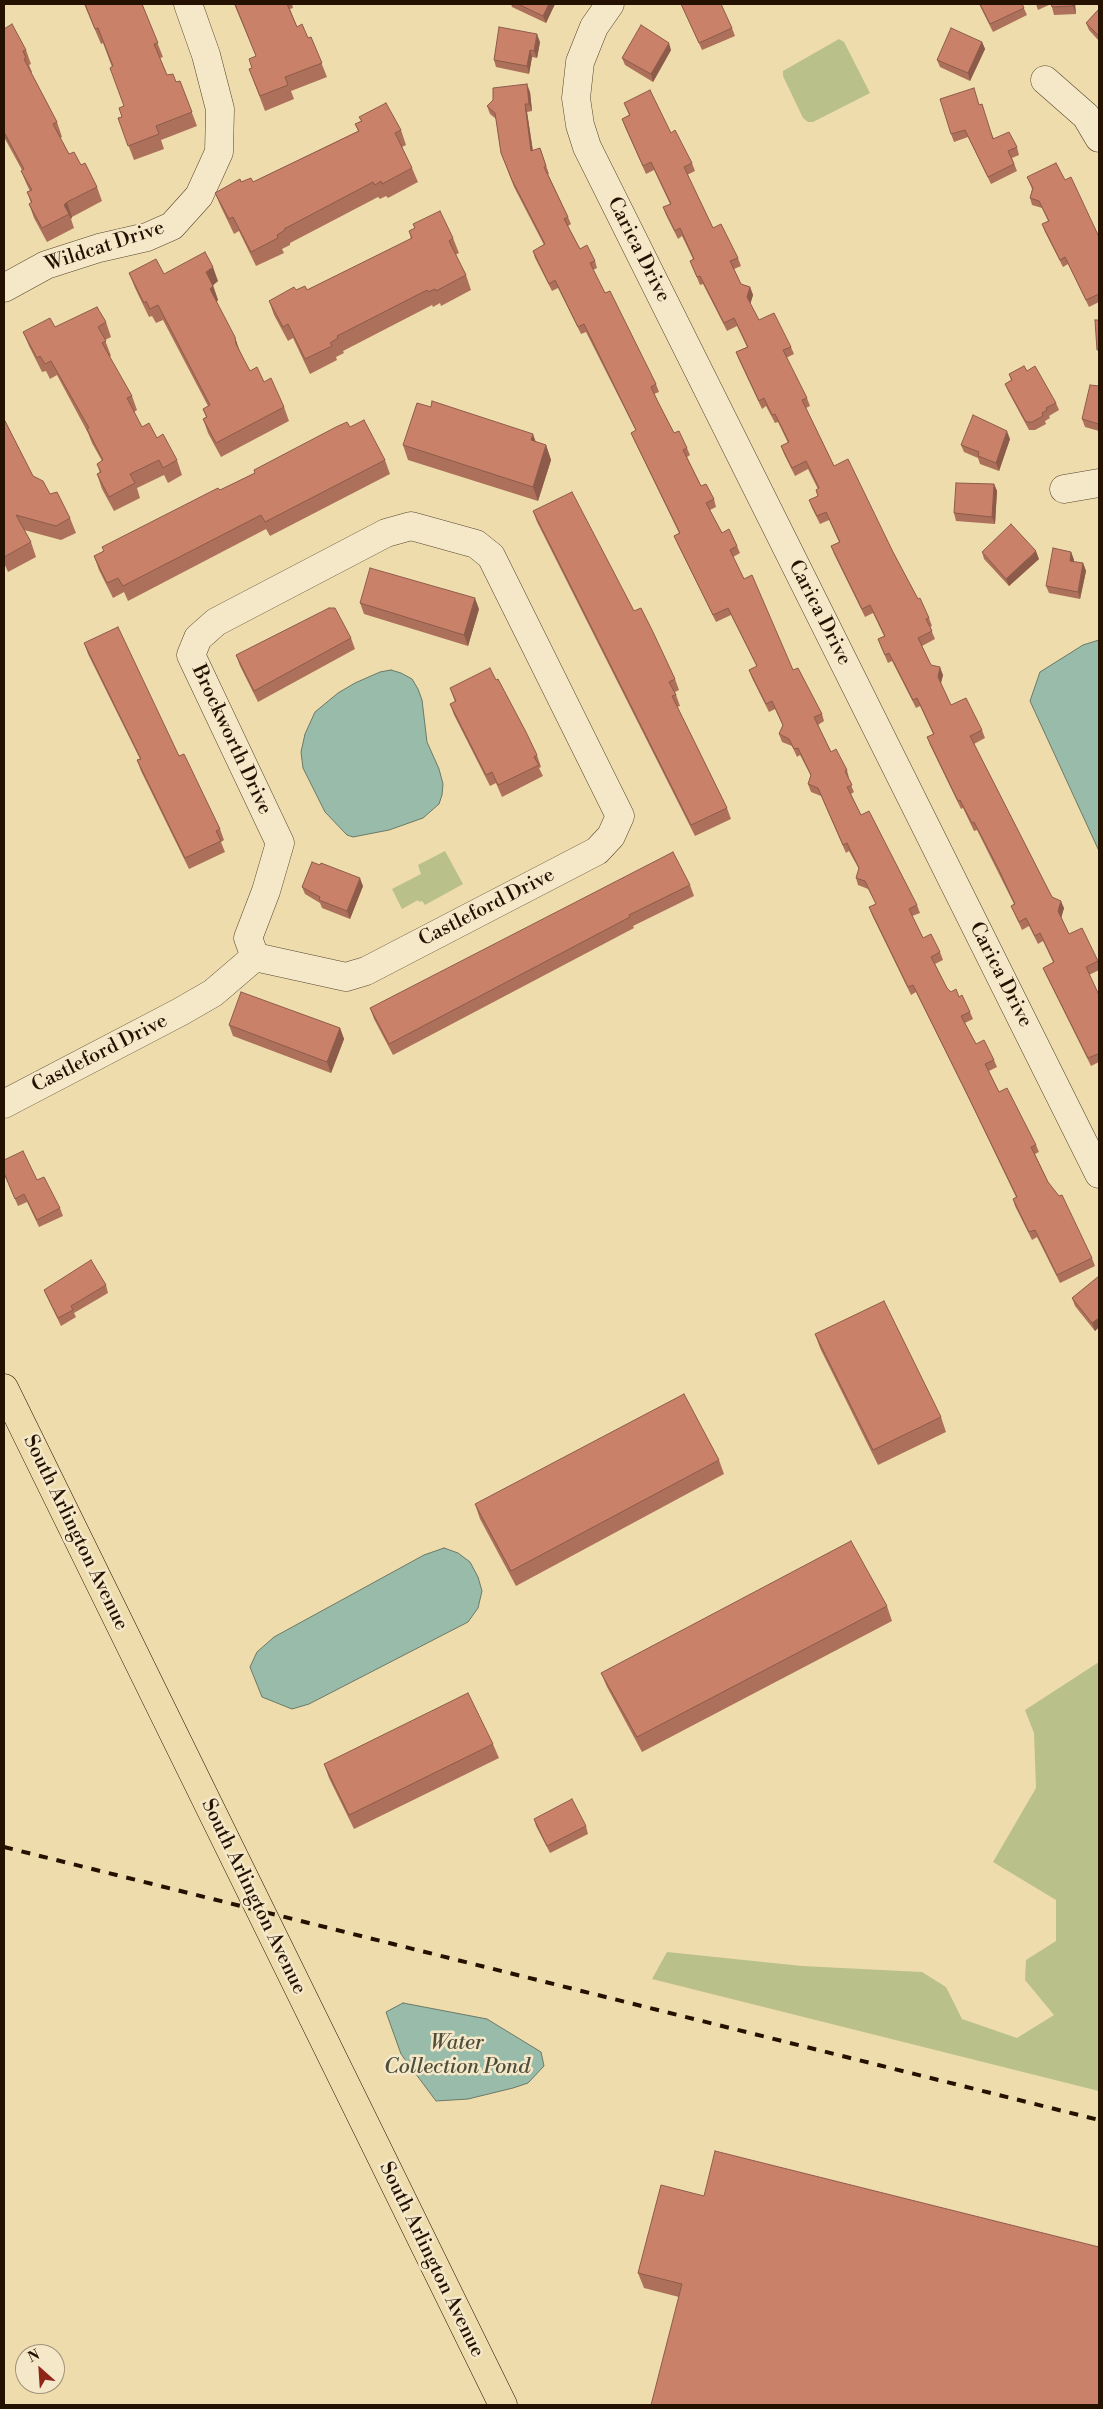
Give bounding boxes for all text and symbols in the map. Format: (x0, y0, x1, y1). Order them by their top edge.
street label: Carica Drive (601, 193, 675, 307)
street label: Wildcat Drive (42, 216, 168, 278)
street label: Carica Drive (782, 556, 856, 670)
street label: Brockworth Drive (186, 661, 276, 819)
street label: Castleford Drive (415, 863, 559, 953)
street label: Carica Drive (963, 918, 1037, 1032)
street label: Castleford Drive (28, 1009, 172, 1099)
street label: South Arlington Avenue (17, 1431, 133, 1635)
street label: South Arlington Avenue (195, 1795, 311, 1999)
water label: Water Collection Pond (384, 2031, 530, 2081)
street label: South Arlington Avenue (373, 2158, 489, 2362)
north arrow (15, 2344, 65, 2394)
text: N (25, 2346, 43, 2367)

